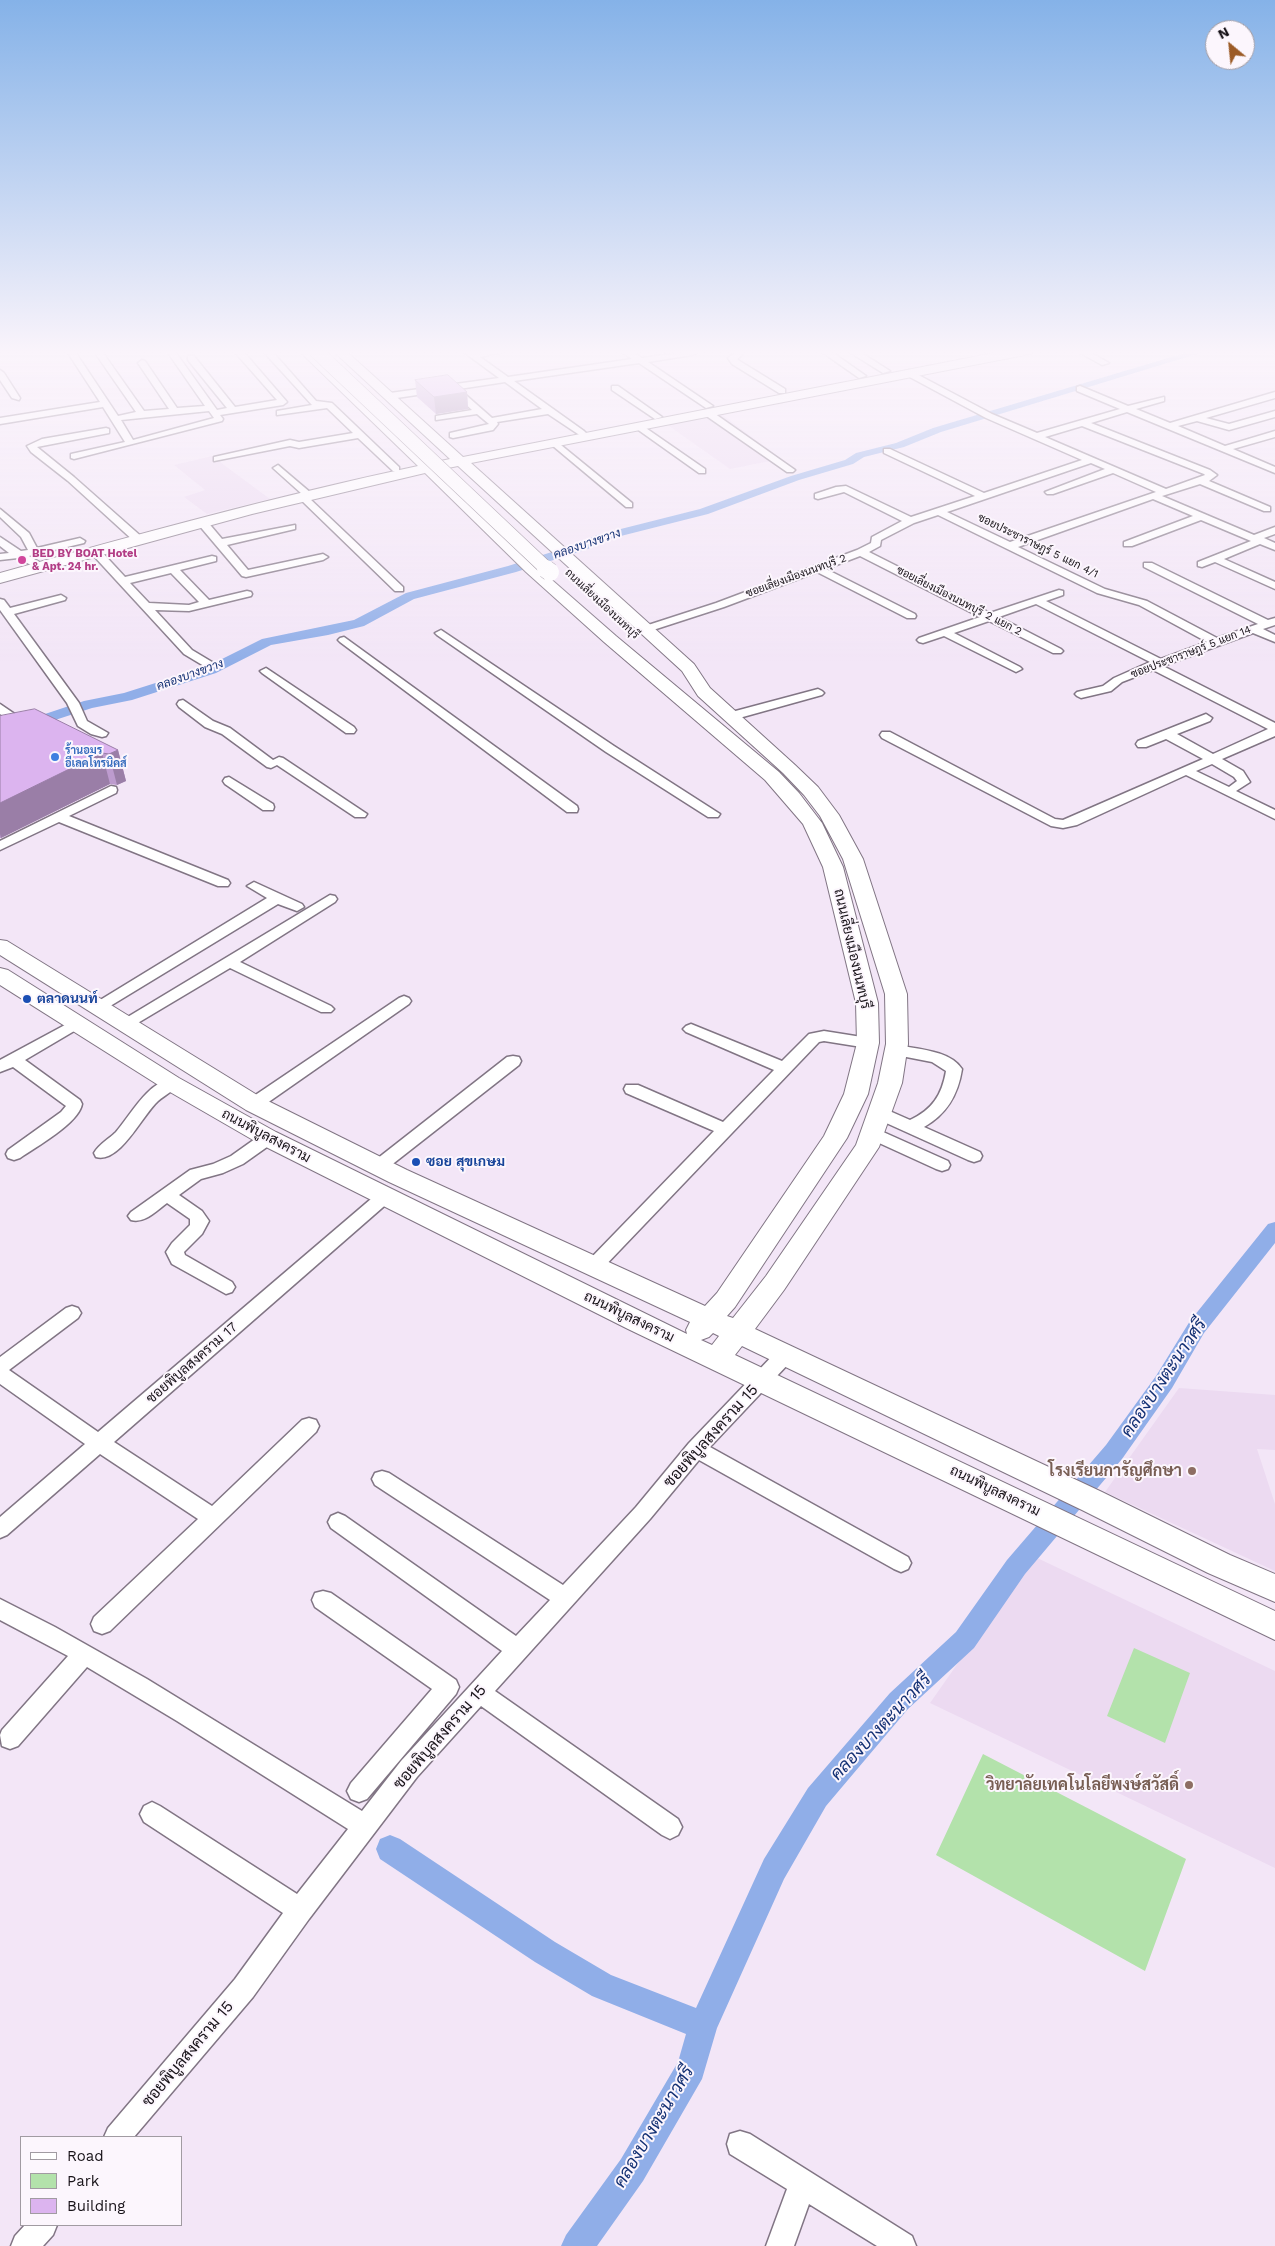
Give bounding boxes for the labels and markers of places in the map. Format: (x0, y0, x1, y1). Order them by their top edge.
place label: BED BY BOAT Hotel & Apt. 24 hr. (32, 547, 137, 573)
marker: BED BY BOAT Hotel & Apt. 24 hr. (16, 554, 28, 566)
place label: ร้านอมร อีเลคโทรนิคส์ (65, 744, 127, 770)
marker: ร้านอมร อีเลคโทรนิคส์ (49, 751, 61, 763)
place label: ตลาดนนท์ (37, 991, 98, 1007)
marker: ตลาดนนท์ (21, 993, 33, 1005)
place label: ซอย สุขเกษม (426, 1154, 505, 1170)
marker: ซอย สุขเกษม (410, 1156, 422, 1168)
place label: โรงเรียนการัญศึกษา (1048, 1461, 1182, 1481)
marker: โรงเรียนการัญศึกษา (1186, 1465, 1198, 1477)
place label: วิทยาลัยเทคโนโลยีพงษ์สวัสดิ์ (986, 1775, 1179, 1795)
marker: วิทยาลัยเทคโนโลยีพงษ์สวัสดิ์ (1183, 1779, 1195, 1791)

